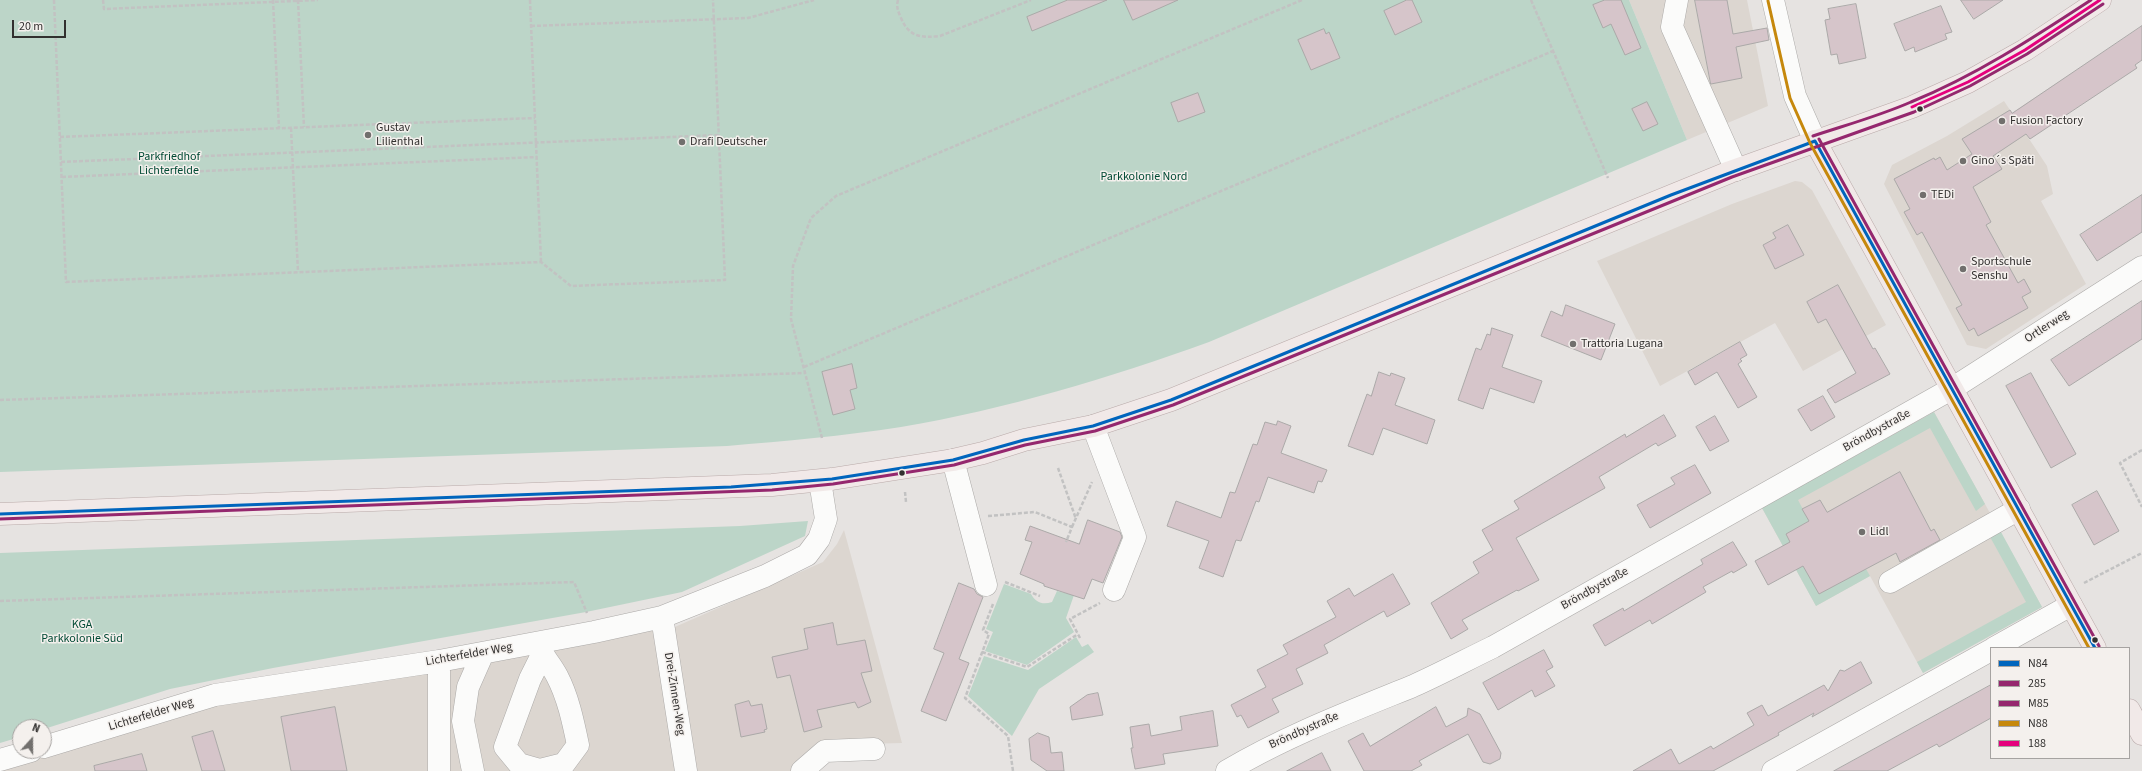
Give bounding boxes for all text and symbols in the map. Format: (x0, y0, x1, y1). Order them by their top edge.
scale bar (14, 12, 68, 38)
text: 20 m (19, 18, 43, 35)
unlabelled marker (1915, 104, 1925, 114)
place label: Fusion Factory (2010, 114, 2083, 128)
marker: Fusion Factory (1997, 116, 2007, 126)
place label: Gustav Lilienthal (376, 121, 423, 149)
marker: Gustav Lilienthal (363, 130, 373, 140)
place label: Drafi Deutscher (690, 135, 767, 149)
marker: Drafi Deutscher (677, 137, 687, 147)
park label: Parkfriedhof Lichterfelde (138, 150, 200, 178)
place label: Gino´s Späti (1971, 154, 2034, 168)
marker: Gino´s Späti (1958, 156, 1968, 166)
park label: Parkkolonie Nord (1100, 170, 1188, 184)
place label: TEDi (1931, 188, 1954, 202)
marker: TEDi (1918, 190, 1928, 200)
place label: Sportschule Senshu (1971, 255, 2031, 283)
marker: Sportschule Senshu (1958, 264, 1968, 274)
street label: Ortlerweg (2022, 307, 2072, 347)
place label: Trattoria Lugana (1581, 337, 1663, 351)
marker: Trattoria Lugana (1568, 339, 1578, 349)
street label: Bröndbystraße (1841, 407, 1913, 455)
unlabelled marker (897, 468, 907, 478)
place label: Lidl (1870, 525, 1889, 539)
marker: Lidl (1857, 527, 1867, 537)
street label: Bröndbystraße (1559, 565, 1631, 613)
park label: KGA Parkkolonie Süd (41, 618, 123, 646)
unlabelled marker (2090, 635, 2100, 645)
street label: Lichterfelder Weg (425, 640, 513, 670)
legend (1990, 647, 2130, 759)
street label: Drei-Zinnen-Weg (660, 651, 688, 737)
text: N84 (2028, 655, 2048, 672)
text: 285 (2028, 675, 2046, 692)
street label: Lichterfelder Weg (107, 695, 195, 735)
text: M85 (2028, 695, 2049, 712)
street label: Bröndbystraße (1267, 709, 1341, 753)
text: N88 (2028, 715, 2048, 732)
north arrow (12, 719, 52, 759)
text: N (30, 720, 42, 737)
text: 188 (2028, 735, 2046, 752)

